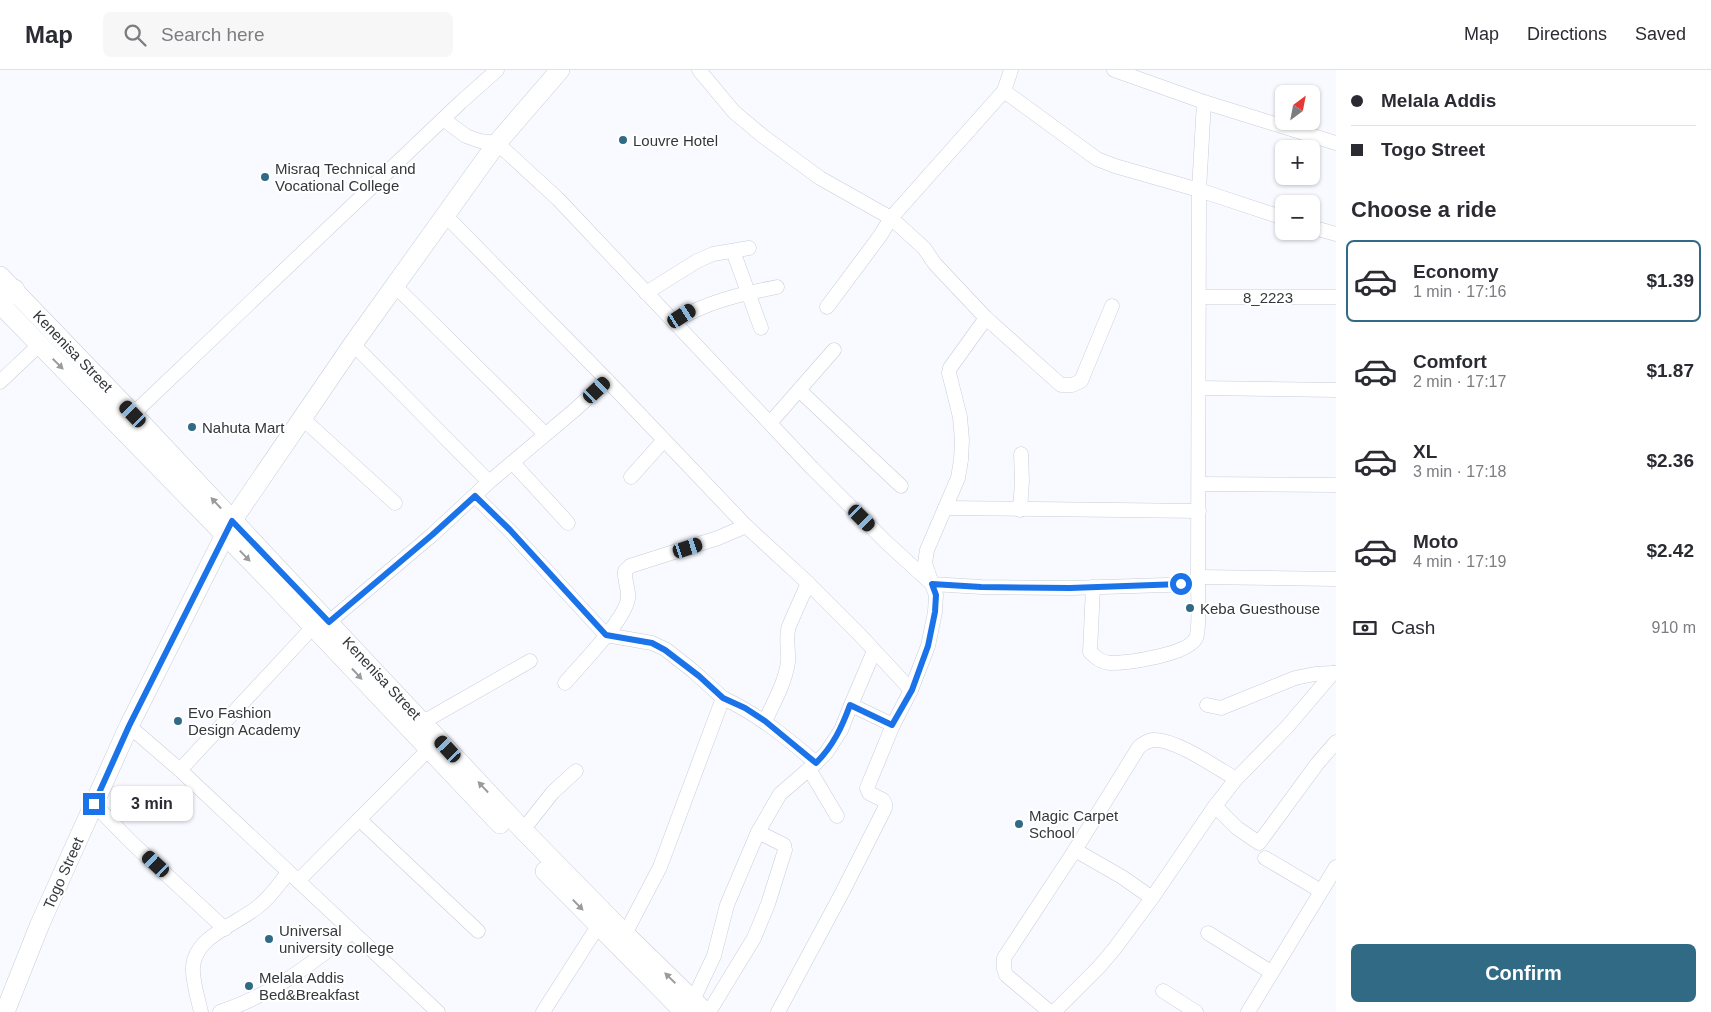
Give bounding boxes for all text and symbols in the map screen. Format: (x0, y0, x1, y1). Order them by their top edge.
search box (103, 12, 453, 57)
text: Map (25, 21, 73, 48)
icon: search (121, 21, 149, 49)
text: Search here (161, 24, 265, 45)
text: Map (1464, 24, 1499, 44)
text: Directions (1527, 24, 1607, 44)
text: Saved (1635, 24, 1686, 44)
north arrow (1275, 85, 1320, 130)
map controls (1275, 85, 1320, 240)
text: Melala Addis (1381, 90, 1496, 111)
place label: Louvre Hotel (633, 132, 718, 149)
marker: Louvre Hotel (617, 134, 629, 146)
text: Togo Street (1381, 139, 1485, 160)
button: + (1275, 140, 1320, 185)
place label: Misraq Technical and Vocational College (275, 160, 416, 194)
marker: Misraq Technical and Vocational College (259, 171, 271, 183)
button: − (1275, 195, 1320, 240)
text: Choose a ride (1351, 197, 1496, 222)
icon: car (1353, 259, 1398, 304)
text: Economy (1413, 261, 1499, 282)
text: $1.39 (1646, 270, 1694, 291)
text: 1 min · 17:16 (1413, 283, 1506, 300)
street label: 8_2223 (1243, 289, 1293, 306)
car (665, 302, 698, 330)
street label: Kenenisa Street (30, 307, 117, 396)
icon: car (1353, 349, 1398, 394)
text: Comfort (1413, 351, 1487, 372)
one-way arrow (52, 358, 64, 370)
text: $1.87 (1646, 360, 1694, 381)
text: 2 min · 17:17 (1413, 373, 1506, 390)
car (580, 374, 613, 406)
car (117, 398, 148, 430)
place label: Nahuta Mart (202, 419, 285, 436)
marker: Nahuta Mart (186, 421, 198, 433)
icon: car (1353, 439, 1398, 484)
text: XL (1413, 441, 1437, 462)
text: $2.36 (1646, 450, 1694, 471)
text: 3 min · 17:18 (1413, 463, 1506, 480)
one-way arrow (210, 497, 222, 509)
car (846, 502, 877, 534)
icon: car (1353, 529, 1398, 574)
text: Moto (1413, 531, 1458, 552)
car (671, 536, 704, 560)
text: $2.42 (1646, 540, 1694, 561)
one-way arrow (239, 550, 251, 562)
text: 4 min · 17:19 (1413, 553, 1506, 570)
route start (1170, 573, 1192, 595)
place label: Keba Guesthouse (1200, 600, 1320, 617)
marker: Keba Guesthouse (1184, 602, 1196, 614)
icon: cash (1351, 614, 1379, 642)
text: Cash (1391, 617, 1435, 638)
text: 910 m (1652, 619, 1696, 636)
street label: Kenenisa Street (339, 633, 425, 723)
one-way arrow (351, 667, 363, 679)
place label: Evo Fashion Design Academy (188, 704, 301, 738)
marker: Evo Fashion Design Academy (172, 715, 184, 727)
car (432, 733, 463, 765)
one-way arrow (477, 781, 489, 793)
callout: 3 min (112, 786, 194, 822)
route end (83, 793, 105, 815)
text: 3 min (131, 795, 173, 812)
place label: Magic Carpet School (1029, 807, 1119, 841)
marker: Magic Carpet School (1013, 818, 1025, 830)
street label: Togo Street (40, 834, 87, 912)
car (139, 848, 172, 880)
one-way arrow (572, 899, 584, 911)
place label: Universal university college (279, 922, 394, 956)
marker: Universal university college (263, 933, 275, 945)
button: Confirm (1351, 944, 1696, 1002)
place label: Melala Addis Bed&Breakfast (259, 969, 360, 1003)
one-way arrow (664, 972, 676, 984)
marker: Melala Addis Bed&Breakfast (243, 980, 255, 992)

